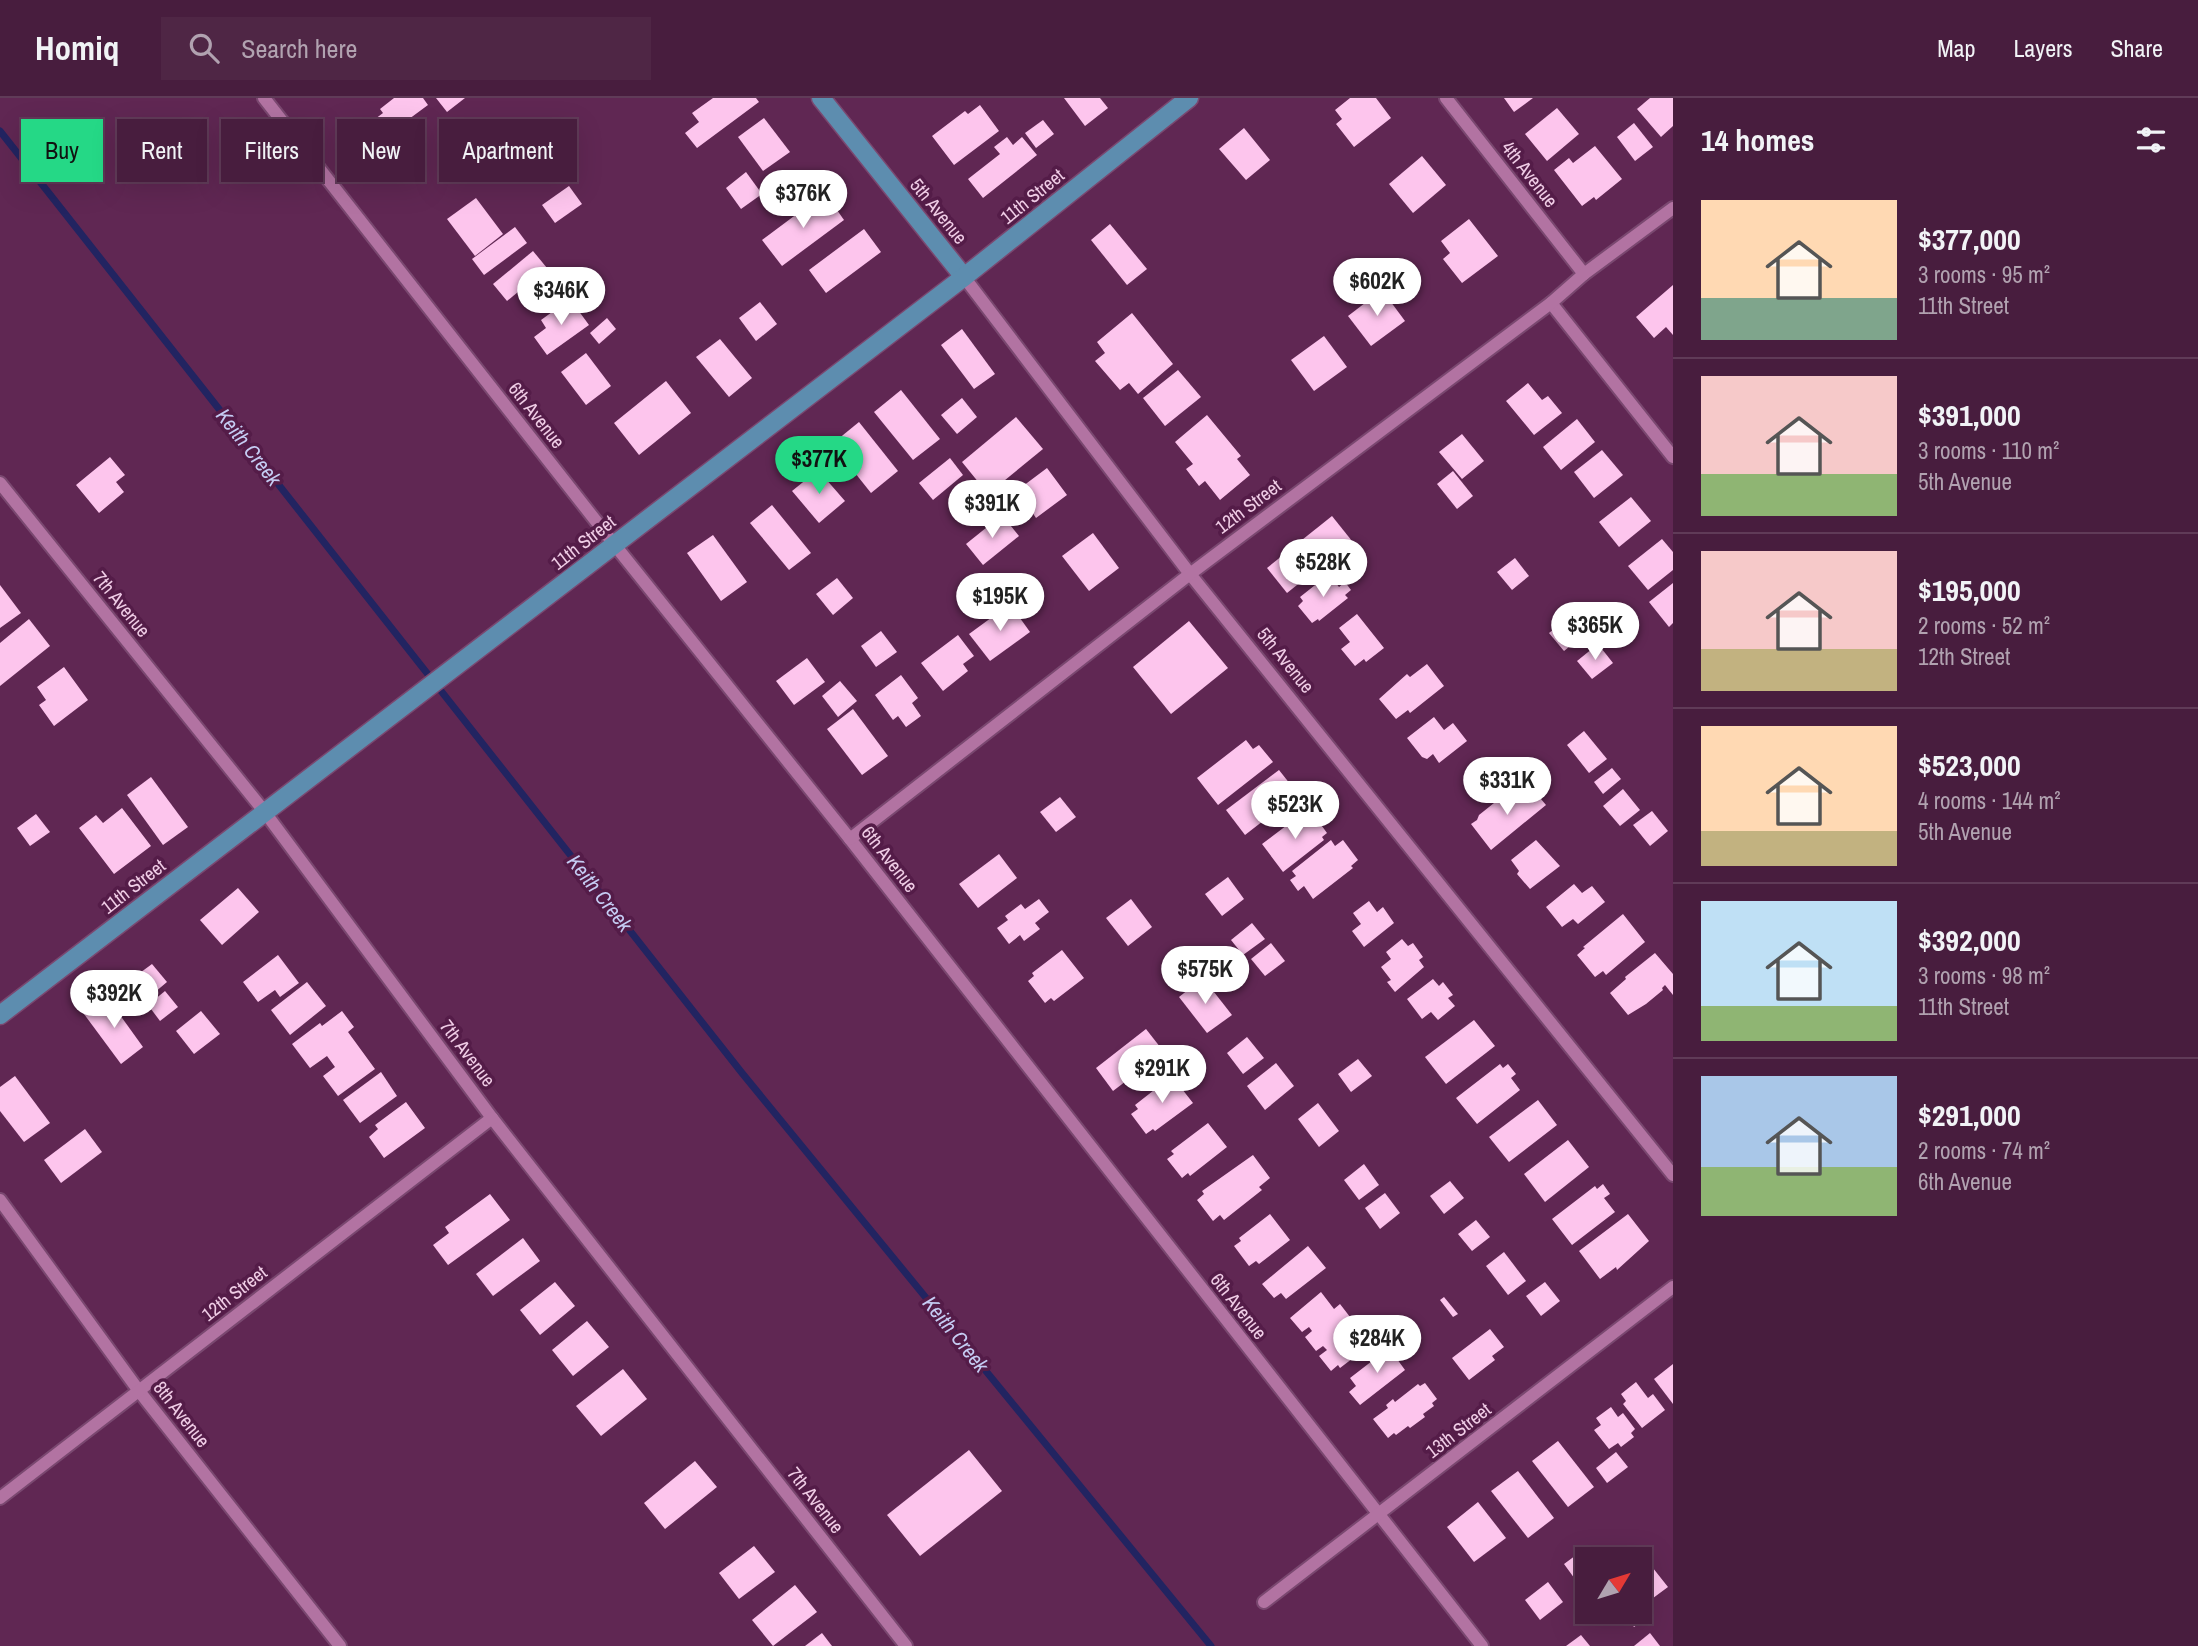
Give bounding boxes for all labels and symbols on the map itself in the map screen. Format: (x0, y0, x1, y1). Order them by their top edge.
street label: 4th Avenue (1496, 135, 1564, 213)
street label: 11th Street (995, 162, 1070, 230)
pin: $376K (754, 170, 852, 230)
street label: 5th Avenue (904, 173, 974, 249)
pin: $602K (1328, 258, 1426, 318)
pin: $346K (512, 268, 610, 327)
street label: 6th Avenue (503, 376, 571, 454)
water label: Keith Creek (210, 402, 289, 493)
pin: $377K (770, 436, 868, 496)
street label: 12th Street (1210, 472, 1287, 539)
pin: $391K (943, 480, 1041, 540)
street label: 11th Street (545, 508, 621, 575)
pin: $528K (1274, 540, 1372, 599)
street label: 7th Avenue (87, 566, 157, 642)
pin: $195K (951, 574, 1049, 633)
pin: $365K (1546, 602, 1644, 662)
street label: 5th Avenue (1251, 622, 1321, 698)
pin: $331K (1458, 758, 1556, 817)
pin: $523K (1246, 782, 1344, 841)
street label: 6th Avenue (856, 820, 924, 898)
water label: Keith Creek (561, 848, 640, 939)
street label: 11th Street (95, 852, 171, 919)
pin: $575K (1156, 946, 1254, 1006)
pin: $392K (65, 970, 163, 1030)
street label: 7th Avenue (434, 1014, 502, 1092)
pin: $291K (1113, 1046, 1211, 1105)
street label: 12th Street (196, 1259, 273, 1327)
street label: 6th Avenue (1205, 1267, 1273, 1345)
water label: Keith Creek (916, 1290, 997, 1380)
pin: $284K (1328, 1316, 1426, 1375)
street label: 8th Avenue (148, 1375, 216, 1453)
street label: 13th Street (1420, 1396, 1497, 1464)
street label: 7th Avenue (782, 1461, 850, 1539)
north arrow (1575, 1547, 1652, 1624)

